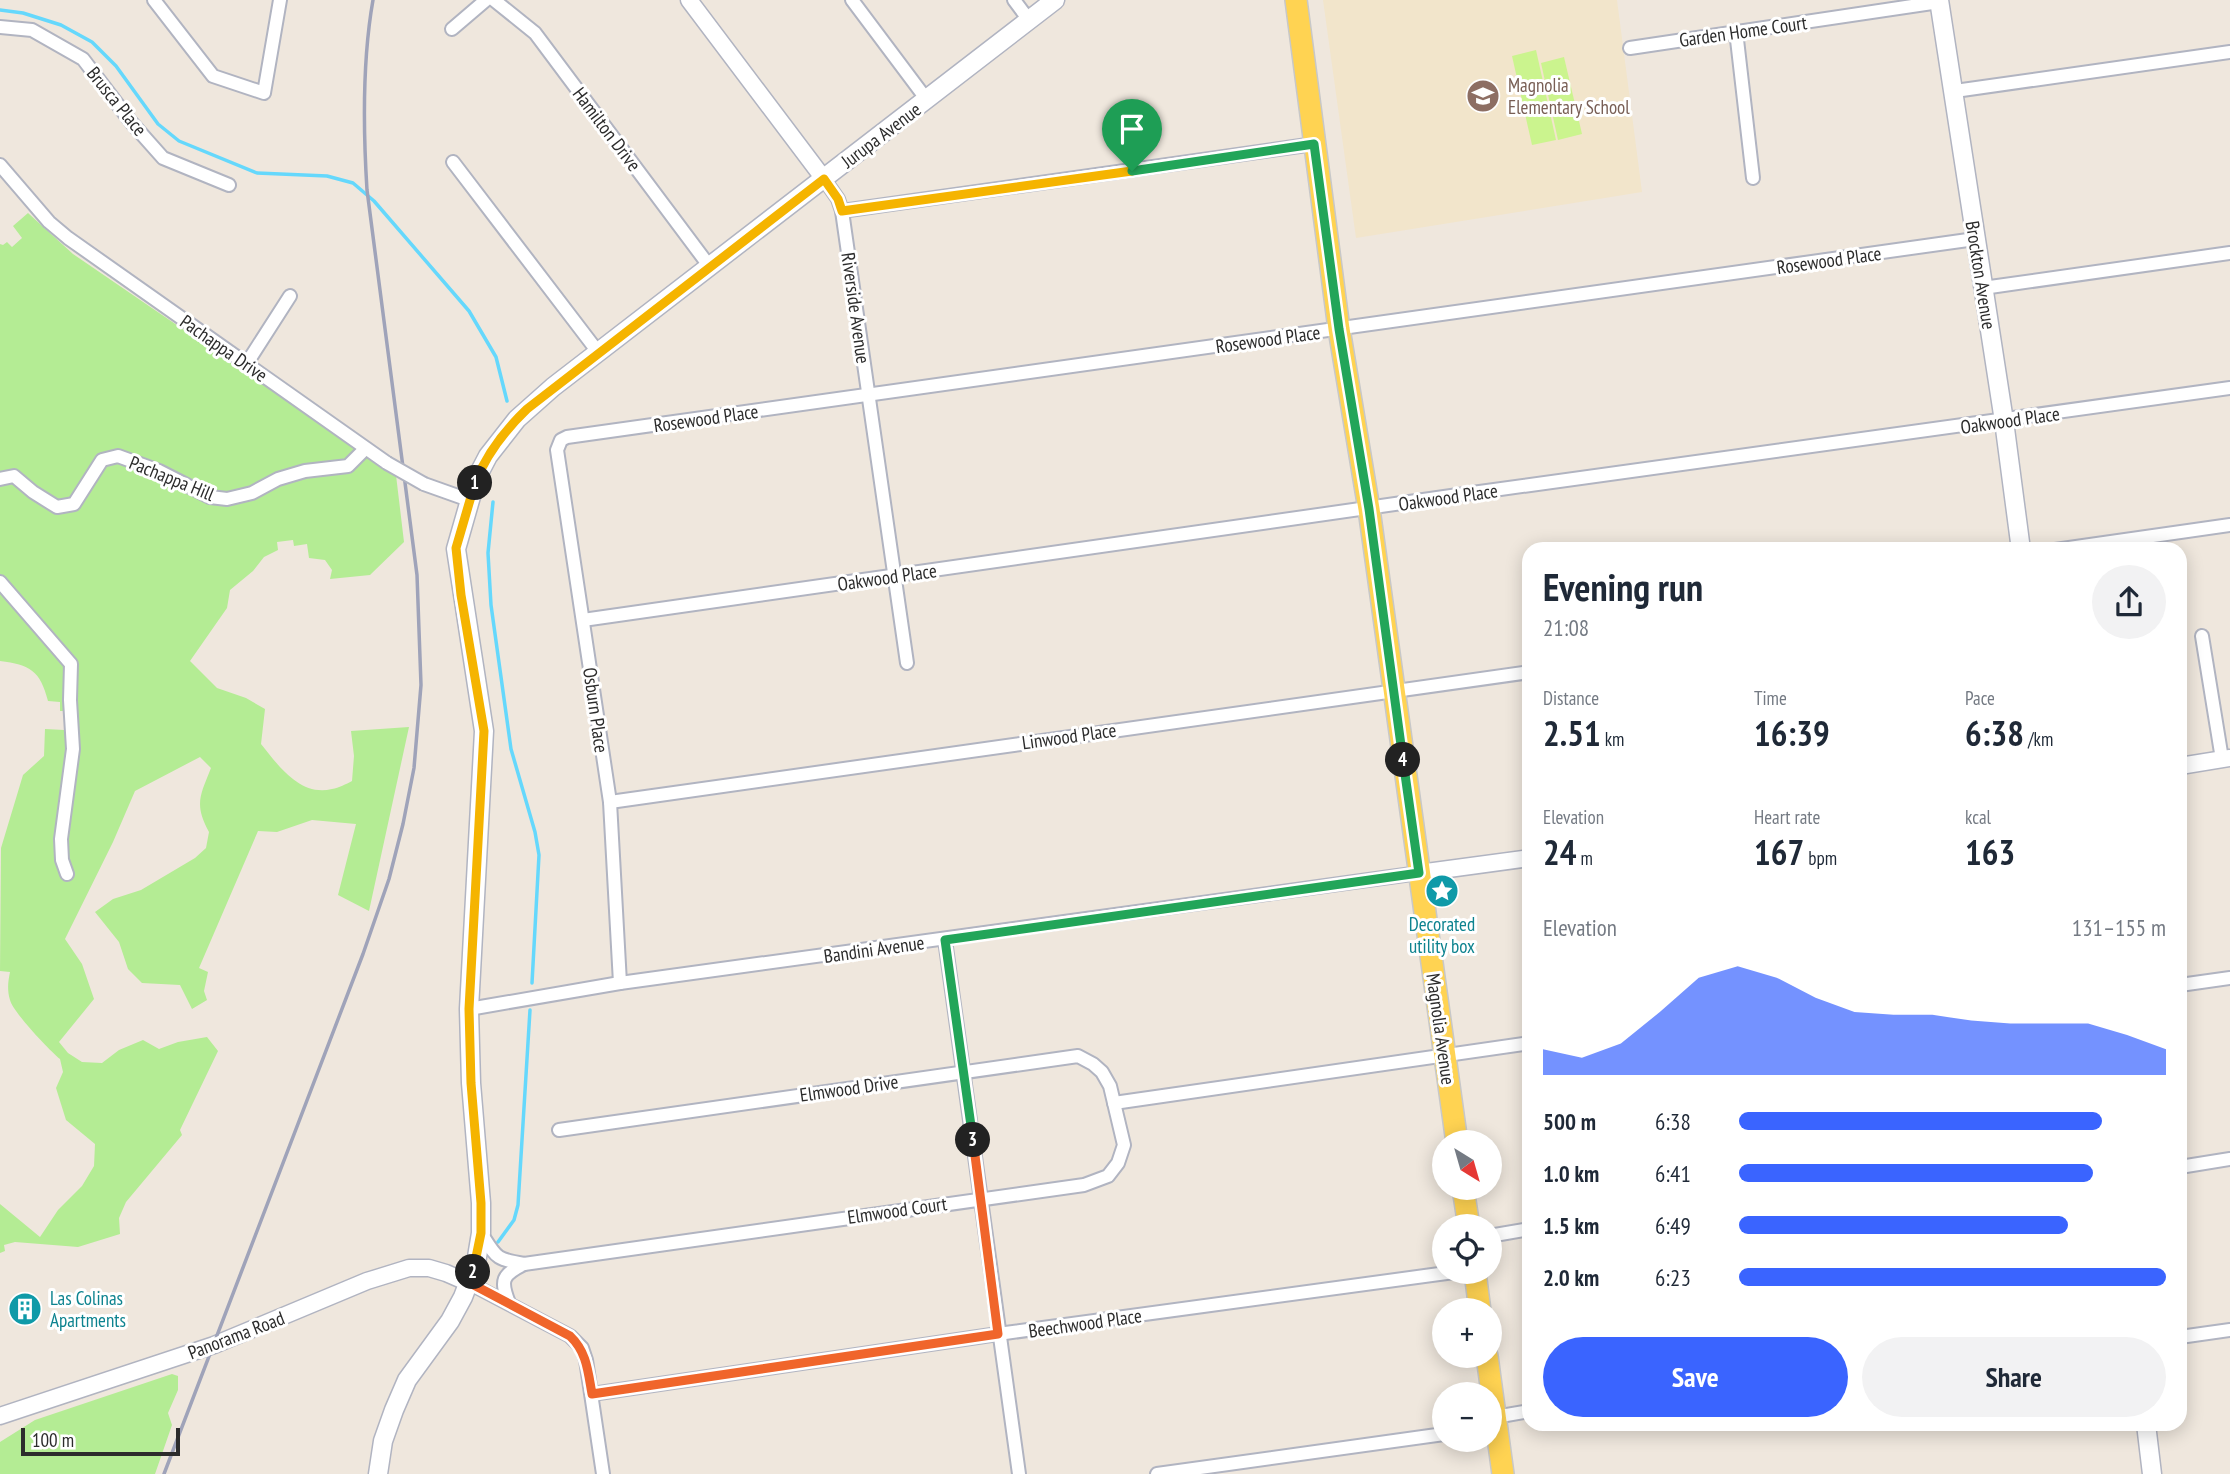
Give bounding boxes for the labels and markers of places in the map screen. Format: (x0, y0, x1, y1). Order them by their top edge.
place label: Magnolia Elementary School (1508, 73, 1630, 119)
school or university icon: Magnolia Elementary School (1464, 77, 1502, 115)
pin (1102, 99, 1162, 171)
pin: 1 (458, 466, 492, 500)
pin: 4 (1386, 742, 1420, 778)
place icon: Decorated utility box (1423, 872, 1461, 910)
place label: Decorated utility box (1409, 912, 1475, 958)
pin: 3 (956, 1122, 990, 1158)
pin: 2 (456, 1254, 490, 1290)
place label: Las Colinas Apartments (50, 1286, 126, 1332)
building icon: Las Colinas Apartments (6, 1290, 44, 1328)

